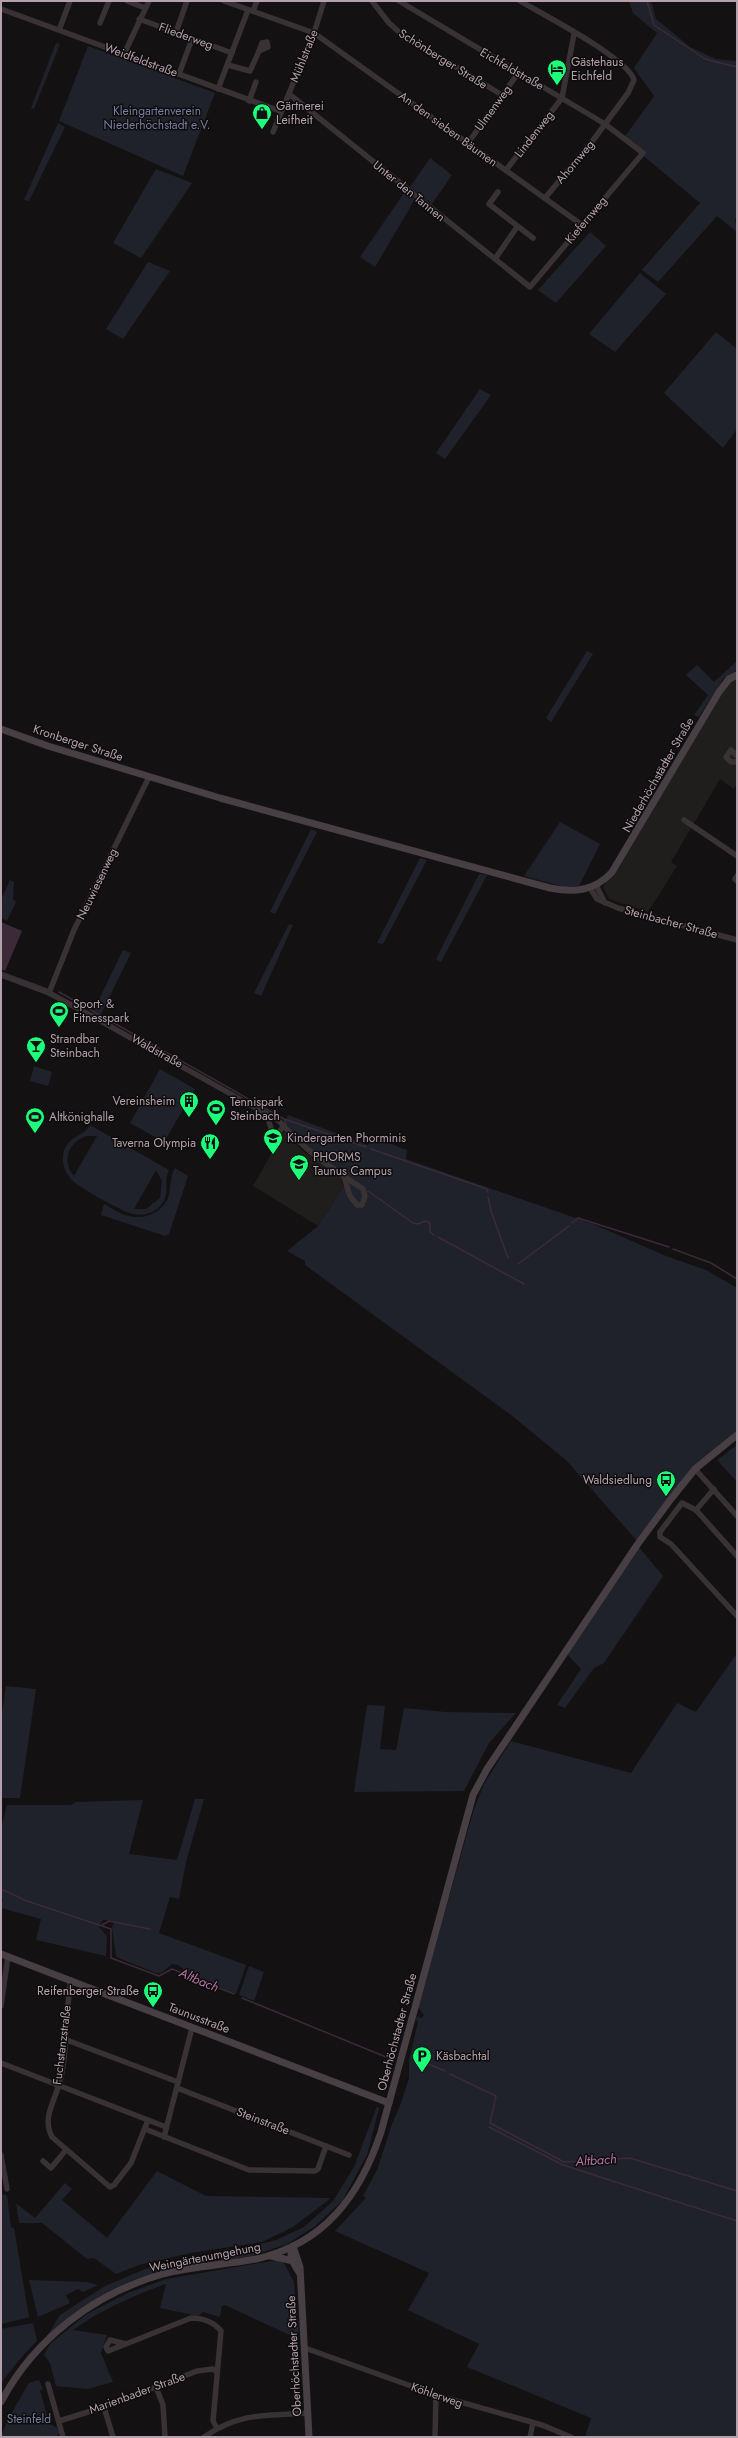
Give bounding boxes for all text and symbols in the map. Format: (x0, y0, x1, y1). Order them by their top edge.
street label: Fliederweg (156, 18, 216, 54)
street label: Schönberger Straße (395, 24, 491, 94)
street label: Mühlstraße (285, 27, 323, 85)
street label: Weidfeldstraße (102, 38, 180, 82)
street label: Eichfeldstraße (477, 43, 547, 95)
place label: Gästehaus Eichfeld (571, 53, 623, 85)
hotel icon: Gästehaus Eichfeld (546, 58, 568, 86)
street label: Ulmenweg (470, 81, 516, 135)
street label: An den sieben Bäumen (395, 87, 501, 171)
place label: Gärtnerei Leifheit (276, 97, 324, 129)
park label: Kleingartenverein Niederhöchstadt e.V. (104, 102, 210, 134)
shop icon: Gärtnerei Leifheit (251, 102, 273, 130)
street label: Lindenweg (510, 107, 558, 161)
street label: Ahornweg (551, 136, 599, 188)
street label: Unter den Tannen (369, 156, 449, 226)
street label: Kiefernweg (561, 192, 611, 248)
street label: Niederhöchstädter Straße (618, 714, 698, 836)
street label: Kronberger Straße (31, 720, 125, 766)
street label: Neuwiesenweg (72, 845, 122, 923)
street label: Steinbacher Straße (622, 901, 720, 943)
place label: Sport- & Fitnesspark (73, 995, 130, 1027)
sports icon: Sport- & Fitnesspark (48, 1000, 70, 1028)
street label: Waldstraße (128, 1029, 186, 1073)
place label: Strandbar Steinbach (50, 1030, 100, 1062)
bar icon: Strandbar Steinbach (25, 1035, 47, 1063)
building icon: Vereinsheim (178, 1090, 200, 1118)
place label: Vereinsheim (113, 1092, 175, 1110)
place label: Tennispark Steinbach (230, 1093, 284, 1125)
sports icon: Tennispark Steinbach (205, 1098, 227, 1126)
sports icon: Altkönighalle (24, 1106, 46, 1134)
place label: Altkönighalle (49, 1108, 114, 1126)
school or university icon: Kindergarten Phorminis (262, 1127, 284, 1155)
place label: Kindergarten Phorminis (287, 1129, 406, 1147)
restaurant icon: Taverna Olympia (199, 1132, 221, 1160)
place label: Taverna Olympia (112, 1134, 196, 1152)
place label: PHORMS Taunus Campus (313, 1148, 392, 1180)
school or university icon: PHORMS Taunus Campus (288, 1153, 310, 1181)
bus stop icon: Waldsiedlung (655, 1469, 677, 1497)
place label: Waldsiedlung (583, 1471, 652, 1489)
water label: Altbach (175, 1963, 222, 1997)
street label: Oberhöchstadter Straße (373, 1971, 421, 2093)
bus stop icon: Reifenberger Straße (142, 1980, 164, 2008)
place label: Reifenberger Straße (37, 1982, 139, 2000)
street label: Taunusstraße (166, 1998, 232, 2038)
street label: Fuchstanzstraße (48, 2004, 76, 2086)
parking icon: Käsbachtal (411, 2045, 433, 2073)
place label: Käsbachtal (436, 2047, 490, 2065)
street label: Steinstraße (234, 2103, 292, 2139)
water label: Altbach (574, 2149, 618, 2171)
street label: Weingärtenumgehung (148, 2237, 262, 2277)
street label: Oberhöchstadter Straße (282, 2295, 306, 2417)
street label: Marienbader Straße (87, 2367, 187, 2419)
street label: Köhlerweg (409, 2378, 465, 2412)
park label: Steinfeld (7, 2410, 51, 2428)

